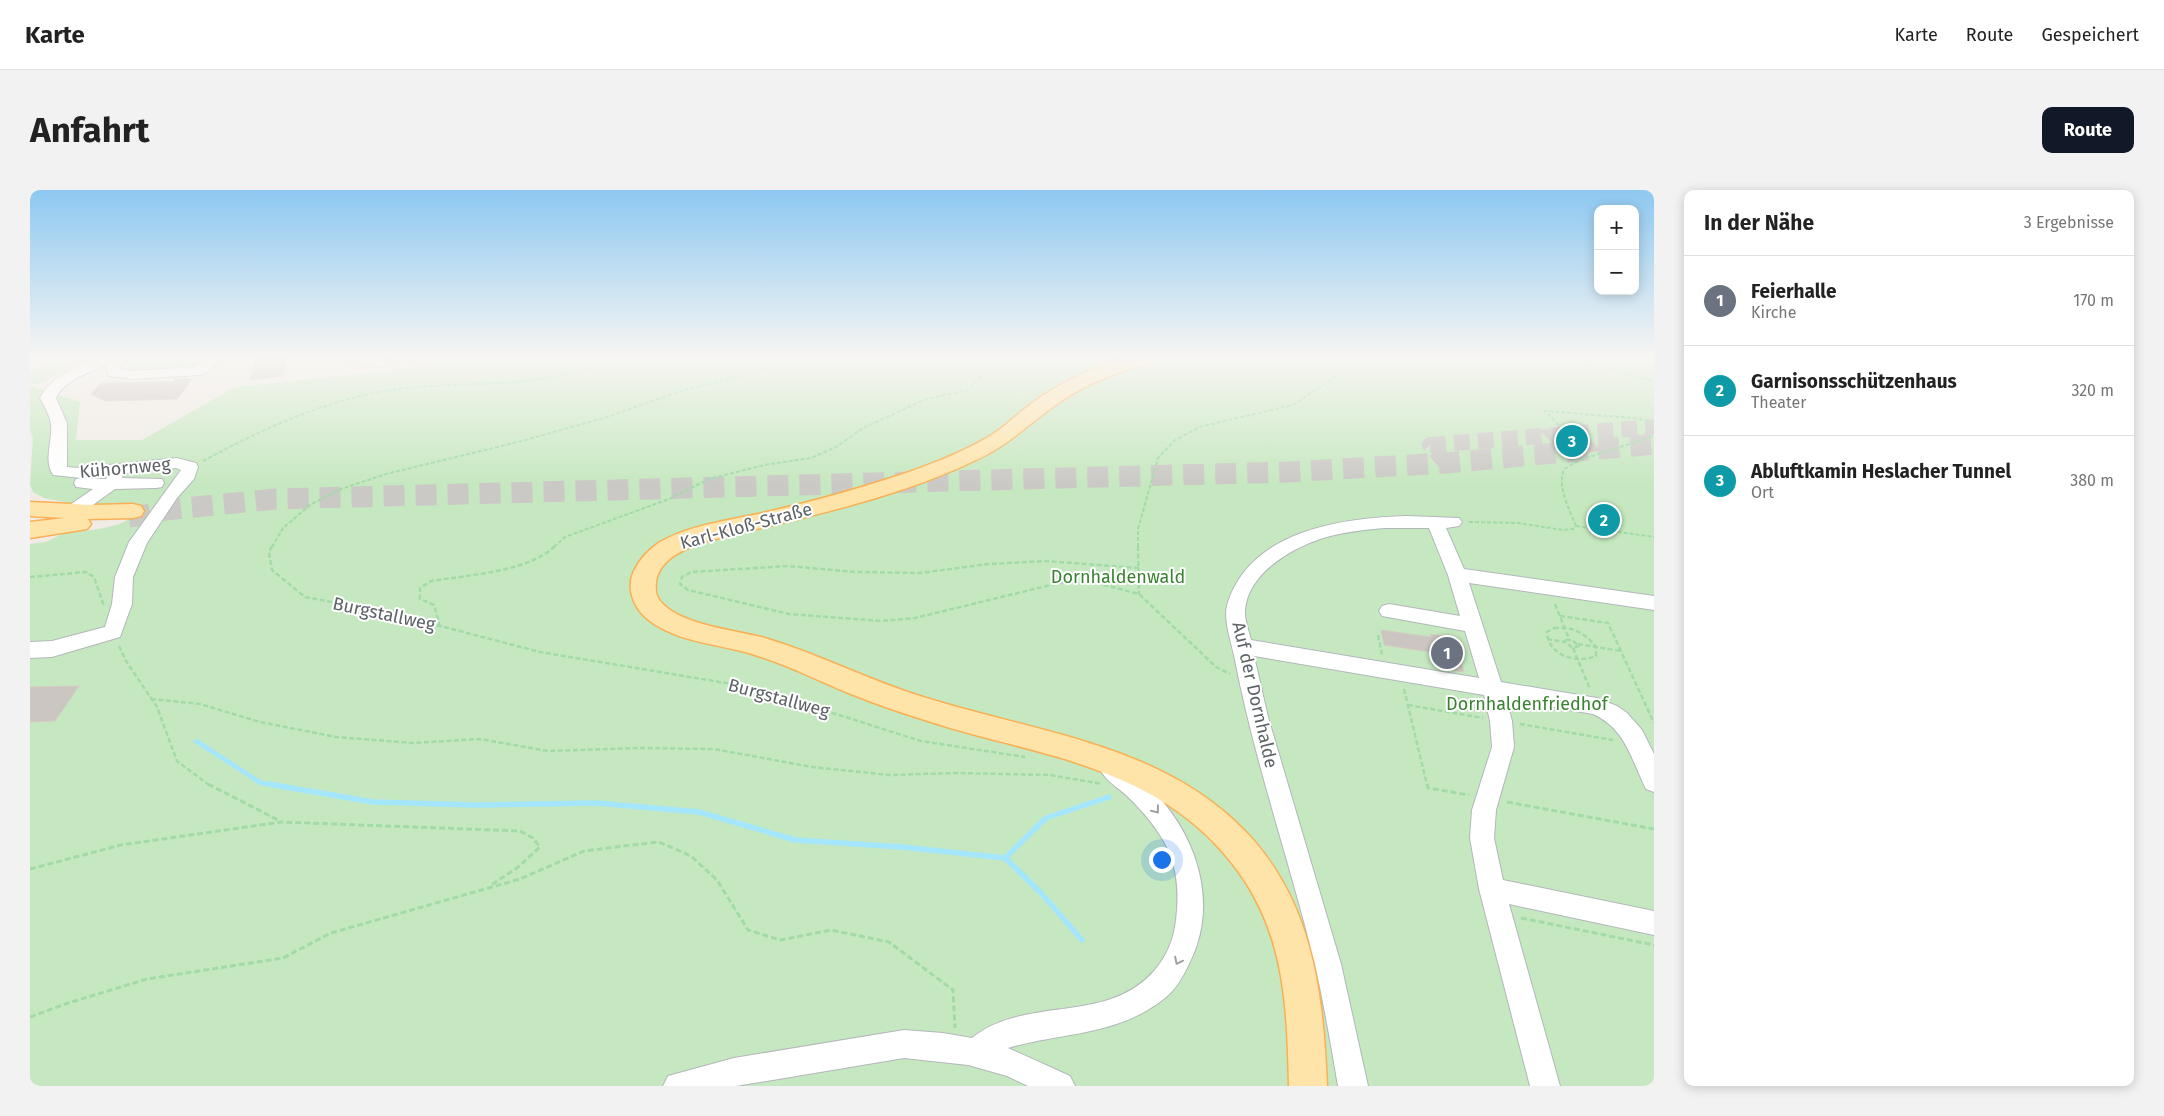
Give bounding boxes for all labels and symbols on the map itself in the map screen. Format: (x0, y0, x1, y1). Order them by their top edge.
pin: 3 (1556, 422, 1588, 460)
street label: Kühornweg (78, 453, 172, 483)
street label: Karl-Kloß-Straße (678, 498, 814, 554)
pin: 2 (1588, 501, 1620, 539)
park label: Dornhaldenwald (1051, 566, 1185, 588)
street label: Burgstallweg (331, 592, 438, 636)
street label: Auf der Dornhalde (1227, 620, 1283, 770)
pin: 1 (1431, 634, 1463, 672)
street label: Burgstallweg (726, 674, 833, 722)
park label: Dornhaldenfriedhof (1446, 693, 1610, 715)
one-way arrow (1150, 804, 1158, 813)
your location (1149, 847, 1175, 873)
one-way arrow (1174, 956, 1184, 965)

